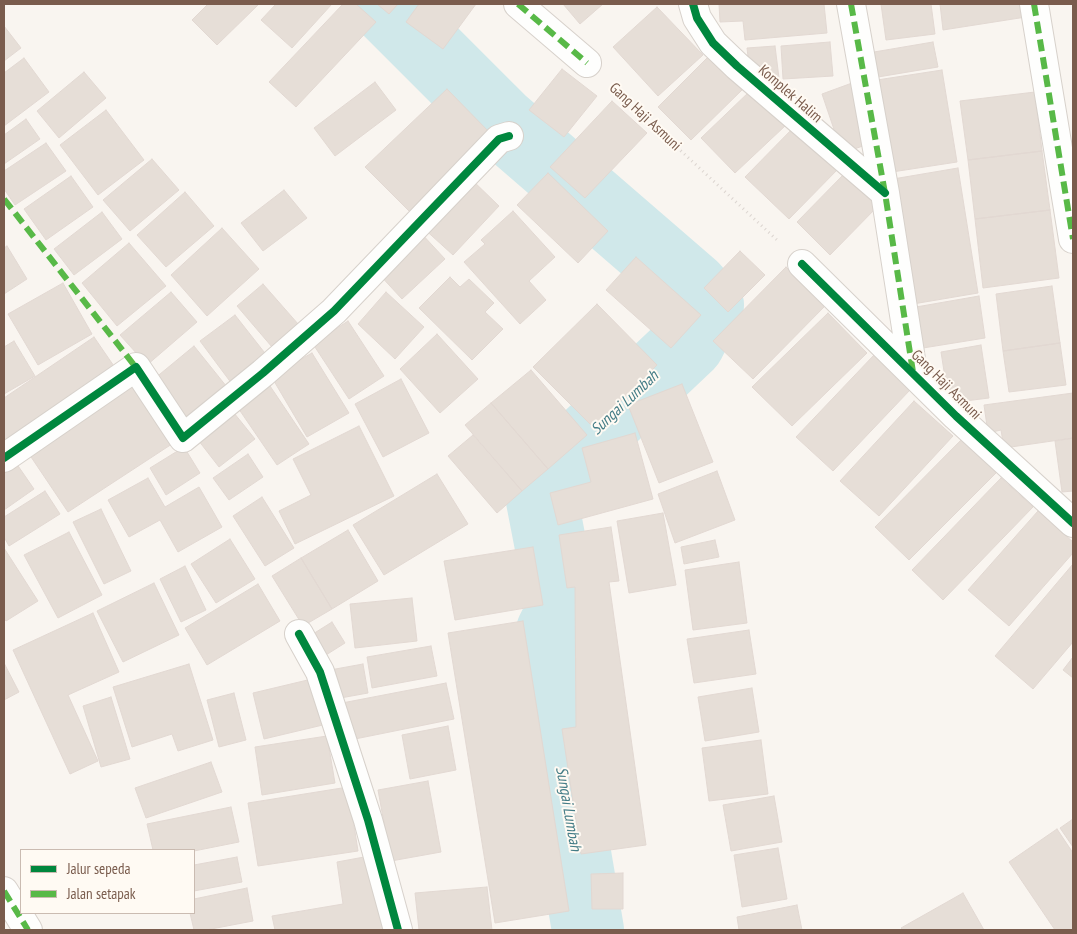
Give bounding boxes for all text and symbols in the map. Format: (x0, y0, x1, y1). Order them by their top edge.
street label: Komplek Halim (754, 61, 826, 127)
street label: Gang Haji Asmuni (605, 79, 685, 155)
street label: Gang Haji Asmuni (907, 346, 985, 424)
water label: Sungai Lumbah (587, 367, 663, 439)
water label: Sungai Lumbah (551, 765, 585, 853)
legend (20, 849, 195, 914)
text: Jalur sepeda (67, 859, 130, 878)
text: Jalan setapak (67, 884, 136, 903)

